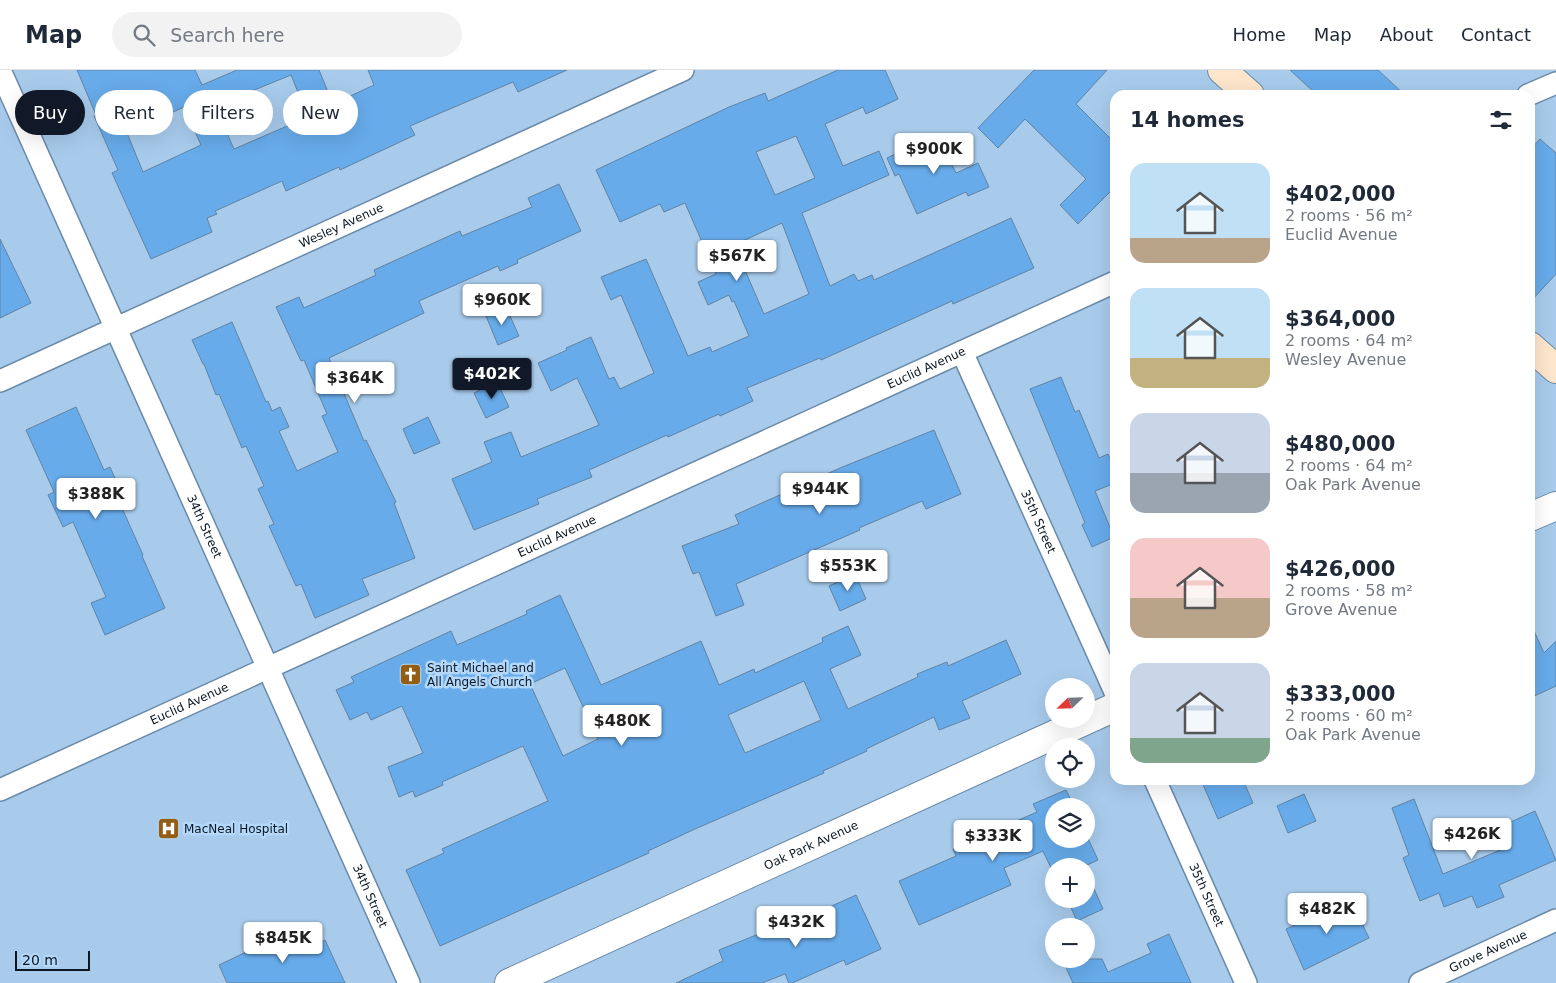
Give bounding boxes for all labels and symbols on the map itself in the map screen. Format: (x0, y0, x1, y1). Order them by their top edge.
pin: $900K (899, 132, 969, 175)
street label: Wesley Avenue (297, 200, 386, 251)
pin: $567K (702, 240, 772, 282)
pin: $960K (467, 284, 537, 326)
street label: Euclid Avenue (885, 344, 968, 392)
pin: $402K (457, 358, 527, 400)
pin: $364K (320, 362, 390, 404)
pin: $944K (785, 472, 855, 515)
pin: $388K (61, 478, 131, 520)
street label: 35th Street (1018, 488, 1059, 556)
street label: 34th Street (184, 492, 225, 560)
street label: Euclid Avenue (516, 512, 598, 560)
pin: $553K (813, 550, 883, 592)
place label: Saint Michael and All Angels Church (427, 661, 534, 689)
church icon: Saint Michael and All Angels Church (399, 663, 423, 687)
north arrow (1045, 678, 1095, 728)
street label: Euclid Avenue (148, 680, 231, 728)
pin: $480K (587, 704, 657, 747)
hospital icon: MacNeal Hospital (156, 817, 180, 841)
street label: Oak Park Avenue (762, 818, 860, 873)
pin: $426K (1437, 818, 1507, 860)
pin: $333K (958, 820, 1028, 862)
place label: MacNeal Hospital (184, 822, 288, 836)
street label: 35th Street (1186, 861, 1227, 929)
street label: 34th Street (350, 862, 390, 930)
pin: $482K (1292, 892, 1362, 935)
pin: $432K (761, 906, 831, 948)
pin: $845K (248, 922, 318, 964)
street label: Grove Avenue (1447, 927, 1529, 976)
scale bar (15, 948, 90, 971)

